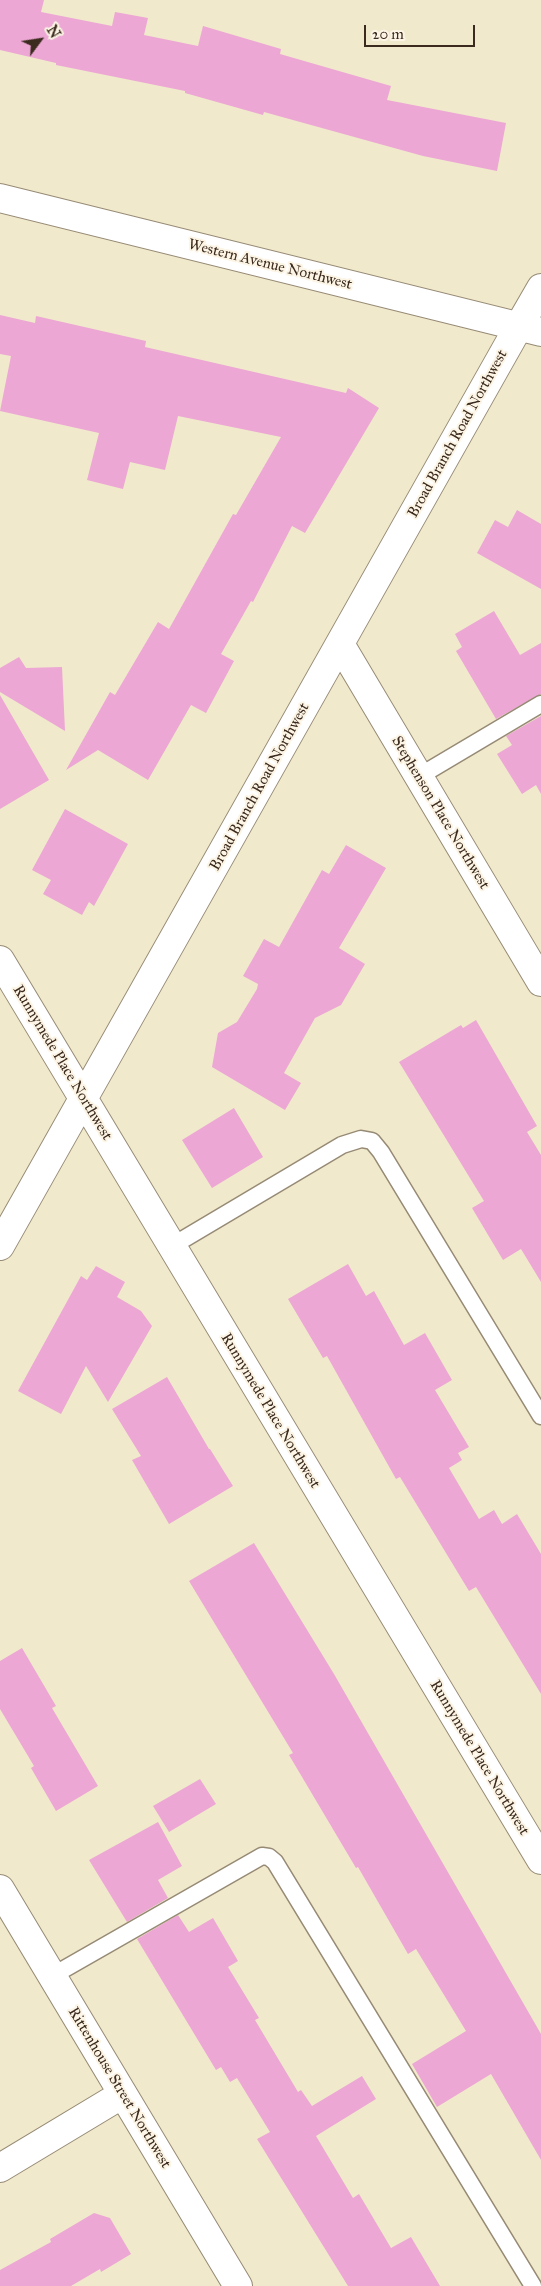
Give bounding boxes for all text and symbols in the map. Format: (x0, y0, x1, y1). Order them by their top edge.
north arrow (15, 15, 65, 65)
scale bar (366, 15, 477, 47)
text: N (43, 23, 64, 41)
text: 20 m (372, 25, 404, 43)
street label: Western Avenue Northwest (186, 236, 354, 294)
street label: Broad Branch Road Northwest (404, 347, 512, 521)
street label: Broad Branch Road Northwest (206, 700, 314, 874)
street label: Stephenson Place Northwest (387, 733, 493, 893)
street label: Runnymede Place Northwest (8, 982, 116, 1144)
street label: Runnymede Place Northwest (216, 1330, 324, 1492)
street label: Runnymede Place Northwest (425, 1677, 533, 1839)
street label: Rittenhouse Street Northwest (64, 2004, 174, 2172)

